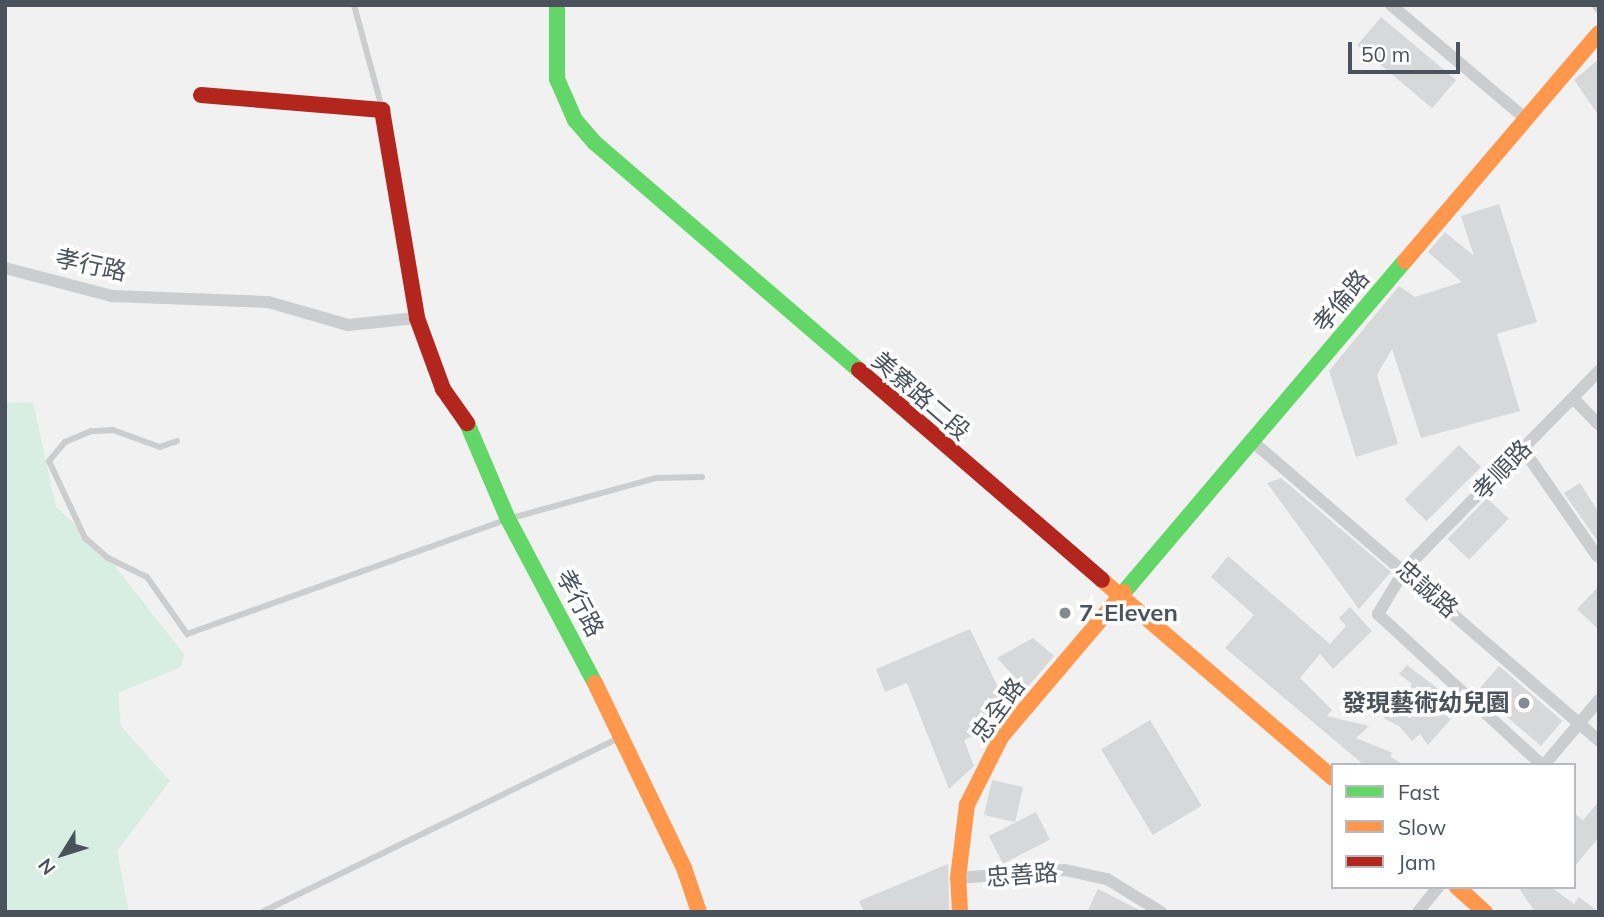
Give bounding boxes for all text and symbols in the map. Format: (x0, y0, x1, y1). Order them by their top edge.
scale bar (1352, 28, 1464, 72)
text: 50 m (1361, 41, 1410, 67)
street label: 孝行路 (53, 243, 129, 287)
street label: 孝倫路 (1307, 264, 1375, 338)
street label: 美寮路二段 (866, 346, 976, 446)
street label: 孝順路 (1467, 434, 1537, 506)
street label: 忠誠路 (1390, 555, 1464, 623)
street label: 孝行路 (550, 564, 610, 642)
place label: 7-Eleven (1079, 599, 1178, 627)
marker: 7-Eleven (1057, 605, 1073, 621)
street label: 忠全路 (965, 672, 1031, 748)
place label: 發現藝術幼兒園 (1342, 689, 1510, 717)
marker: 發現藝術幼兒園 (1516, 695, 1532, 711)
legend (1331, 763, 1576, 889)
text: Fast (1398, 779, 1440, 805)
text: Slow (1398, 814, 1446, 840)
north arrow (28, 819, 98, 889)
text: Jam (1398, 849, 1436, 875)
text: N (33, 854, 60, 880)
street label: 忠善路 (985, 858, 1059, 892)

